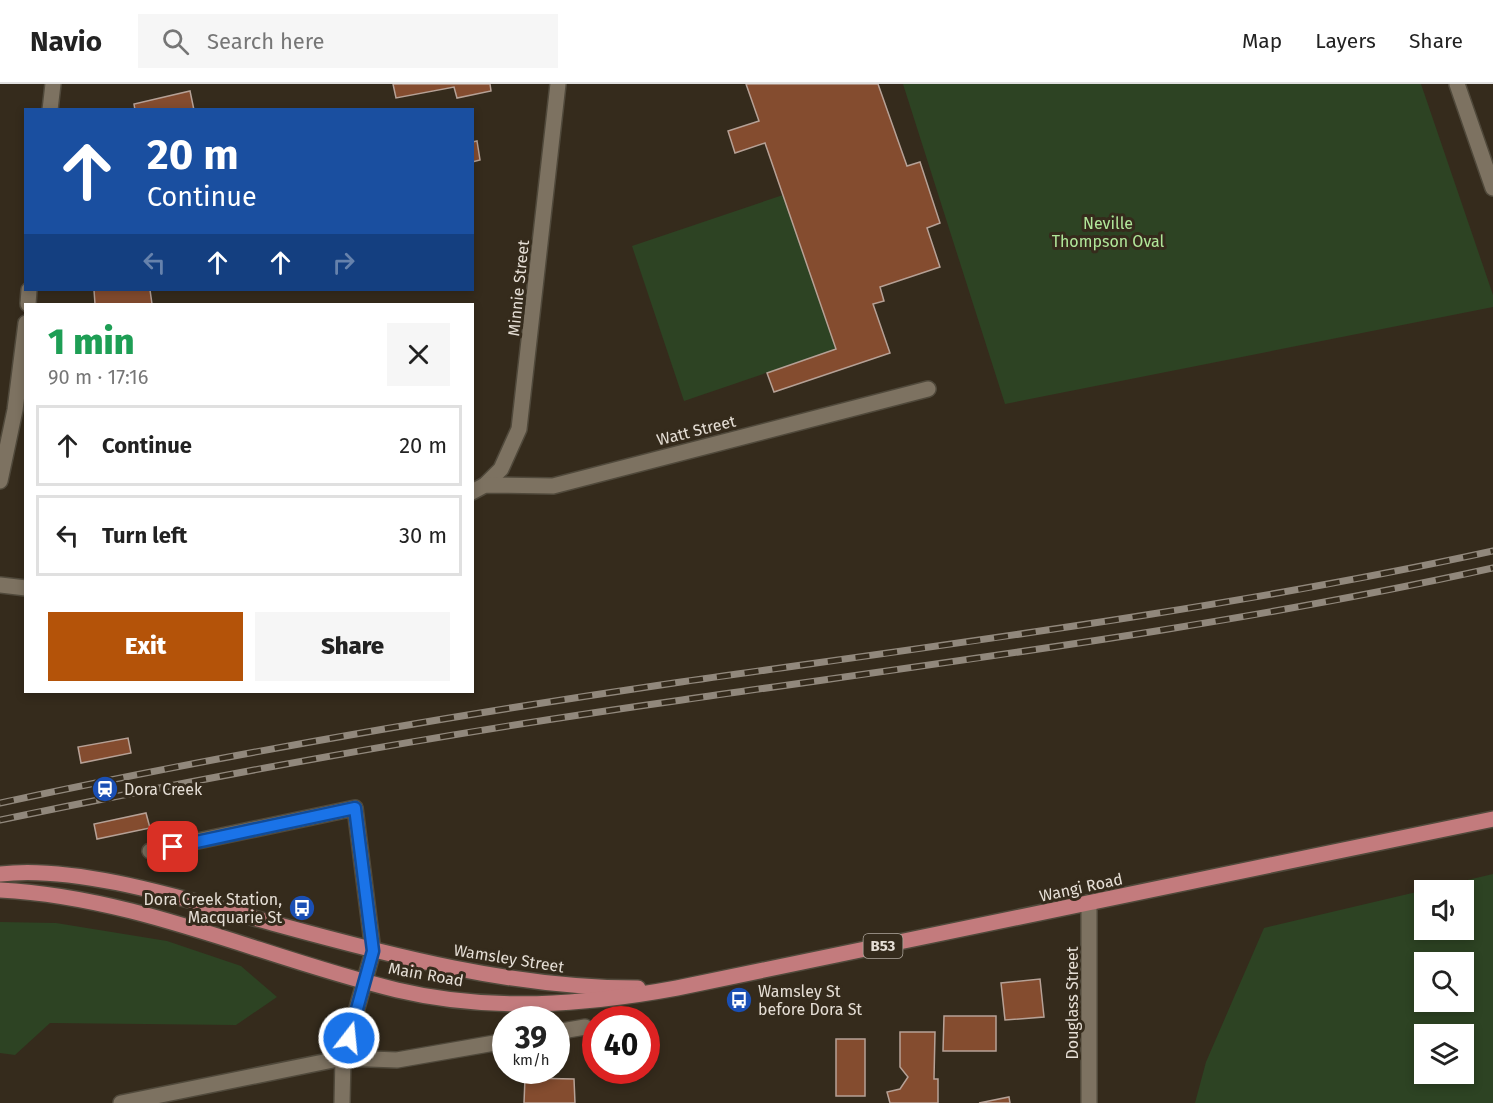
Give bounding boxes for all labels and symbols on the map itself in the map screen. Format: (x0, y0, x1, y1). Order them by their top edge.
park label: Neville Thompson Oval (1052, 214, 1165, 251)
street label: Minnie Street (504, 239, 533, 337)
street label: Watt Street (655, 411, 738, 449)
station icon: Dora Creek (90, 774, 120, 804)
place label: Dora Creek (124, 780, 203, 799)
pin (147, 821, 198, 872)
street label: Wangi Road (1038, 869, 1125, 906)
place label: Dora Creek Station, Macquarie St (144, 890, 282, 927)
bus stop icon: Dora Creek Station, Macquarie St (287, 893, 317, 923)
road number: B53 (864, 934, 902, 958)
street label: Wamsley Street (452, 940, 566, 977)
street label: Douglass Street (1063, 946, 1082, 1059)
street label: Main Road (387, 959, 465, 990)
place label: Wamsley St before Dora St (758, 982, 862, 1019)
bus stop icon: Wamsley St before Dora St (724, 985, 754, 1015)
position arrow (317, 1006, 381, 1070)
speed limit sign: 40 (582, 1006, 660, 1084)

